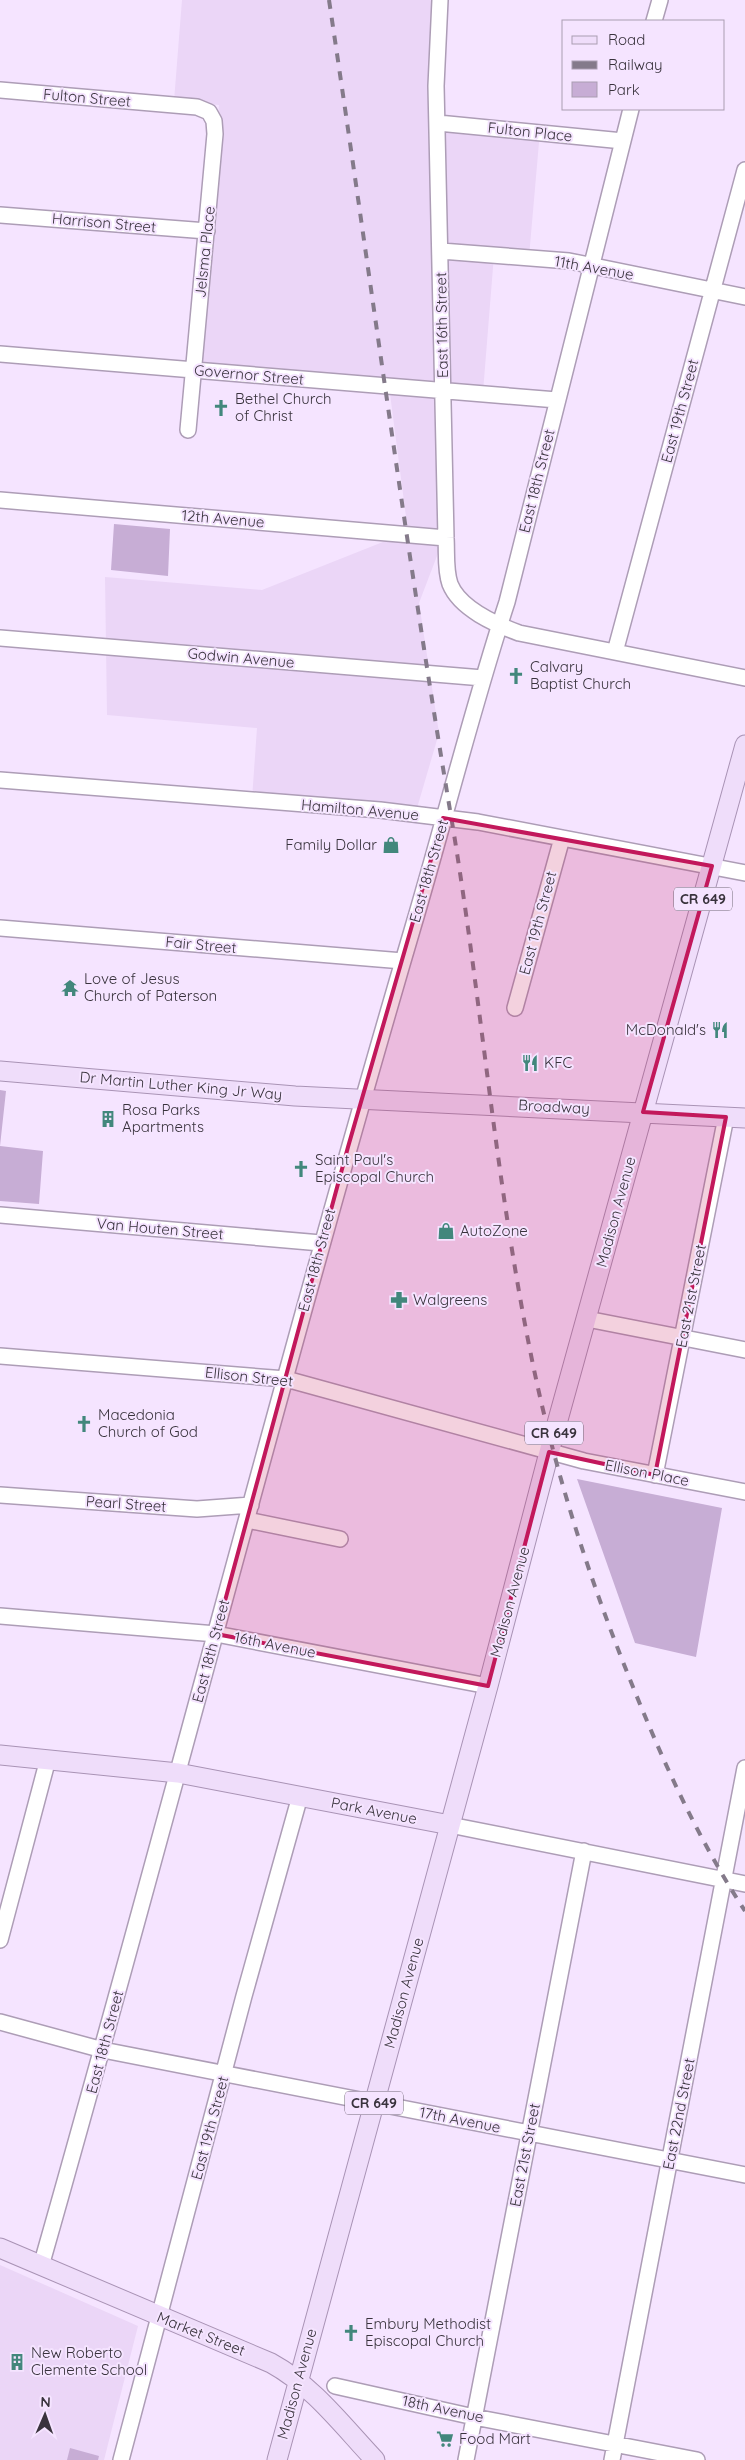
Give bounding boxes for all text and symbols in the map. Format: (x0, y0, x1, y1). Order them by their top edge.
legend (562, 20, 725, 110)
text: Road (608, 30, 645, 49)
text: Railway (608, 55, 663, 74)
text: Park (608, 80, 640, 99)
street label: Fulton Street (42, 84, 132, 111)
street label: Fulton Place (487, 118, 573, 145)
street label: Jelsma Place (190, 205, 219, 299)
street label: Harrison Street (51, 208, 157, 237)
street label: 11th Avenue (553, 251, 635, 284)
street label: East 16th Street (431, 272, 452, 378)
street label: East 19th Street (657, 357, 702, 465)
street label: Governor Street (193, 360, 305, 389)
place label: Bethel Church of Christ (235, 389, 331, 425)
church icon: Bethel Church of Christ (211, 398, 231, 418)
street label: East 18th Street (514, 427, 559, 535)
street label: 12th Avenue (181, 505, 265, 532)
street label: Godwin Avenue (187, 643, 295, 672)
place label: Calvary Baptist Church (530, 657, 631, 693)
church icon: Calvary Baptist Church (506, 666, 526, 686)
street label: Hamilton Avenue (300, 795, 420, 824)
street label: East 18th Street (405, 817, 452, 925)
place label: Family Dollar (285, 835, 377, 854)
shop icon: Family Dollar (381, 835, 401, 855)
street label: East 19th Street (515, 869, 560, 977)
road number: CR 649 (674, 888, 732, 911)
street label: Fair Street (165, 932, 237, 957)
place label: Love of Jesus Church of Paterson (84, 969, 217, 1005)
temple icon: Love of Jesus Church of Paterson (60, 978, 80, 998)
place label: McDonald's (626, 1020, 706, 1039)
restaurant icon: McDonald's (710, 1020, 730, 1040)
restaurant icon: KFC (520, 1053, 540, 1073)
place label: KFC (544, 1053, 572, 1072)
street label: Dr Martin Luther King Jr Way (79, 1067, 283, 1104)
street label: Broadway (518, 1095, 590, 1118)
place label: Rosa Parks Apartments (122, 1100, 204, 1136)
building icon: Rosa Parks Apartments (98, 1109, 118, 1129)
place label: Saint Paul's Episcopal Church (315, 1150, 434, 1186)
street label: Madison Avenue (592, 1154, 639, 1269)
church icon: Saint Paul's Episcopal Church (291, 1159, 311, 1179)
street label: East 18th Street (294, 1206, 339, 1314)
street label: Van Houten Street (96, 1213, 224, 1244)
shop icon: AutoZone (436, 1221, 456, 1241)
place label: AutoZone (460, 1221, 528, 1240)
street label: East 21st Street (671, 1243, 710, 1349)
pharmacy icon: Walgreens (389, 1290, 409, 1310)
place label: Walgreens (413, 1290, 487, 1309)
street label: Ellison Street (204, 1362, 294, 1391)
place label: Macedonia Church of God (98, 1405, 198, 1441)
church icon: Macedonia Church of God (74, 1414, 94, 1434)
road number: CR 649 (525, 1422, 583, 1445)
street label: Ellison Place (603, 1455, 691, 1490)
street label: Pearl Street (85, 1491, 167, 1516)
street label: Madison Avenue (486, 1544, 533, 1659)
street label: East 18th Street (188, 1597, 233, 1705)
street label: 16th Avenue (233, 1627, 317, 1662)
street label: Park Avenue (330, 1793, 419, 1828)
street label: Madison Avenue (380, 1935, 427, 2050)
street label: East 18th Street (82, 1988, 127, 2096)
street label: East 22nd Street (658, 2056, 699, 2171)
street label: East 19th Street (187, 2074, 232, 2182)
road number: CR 649 (345, 2092, 403, 2114)
street label: 17th Avenue (418, 2102, 502, 2137)
street label: East 21st Street (505, 2102, 544, 2208)
street label: Market Street (154, 2307, 248, 2360)
place label: Embury Methodist Episcopal Church (365, 2314, 491, 2350)
church icon: Embury Methodist Episcopal Church (341, 2323, 361, 2343)
street label: Madison Avenue (273, 2326, 320, 2441)
place label: New Roberto Clemente School (31, 2343, 147, 2379)
building icon: New Roberto Clemente School (7, 2352, 27, 2372)
north arrow (20, 2390, 70, 2440)
street label: 18th Avenue (401, 2391, 486, 2426)
text: N (40, 2393, 51, 2411)
supermarket icon: Food Mart (435, 2429, 455, 2449)
place label: Food Mart (459, 2429, 531, 2448)

